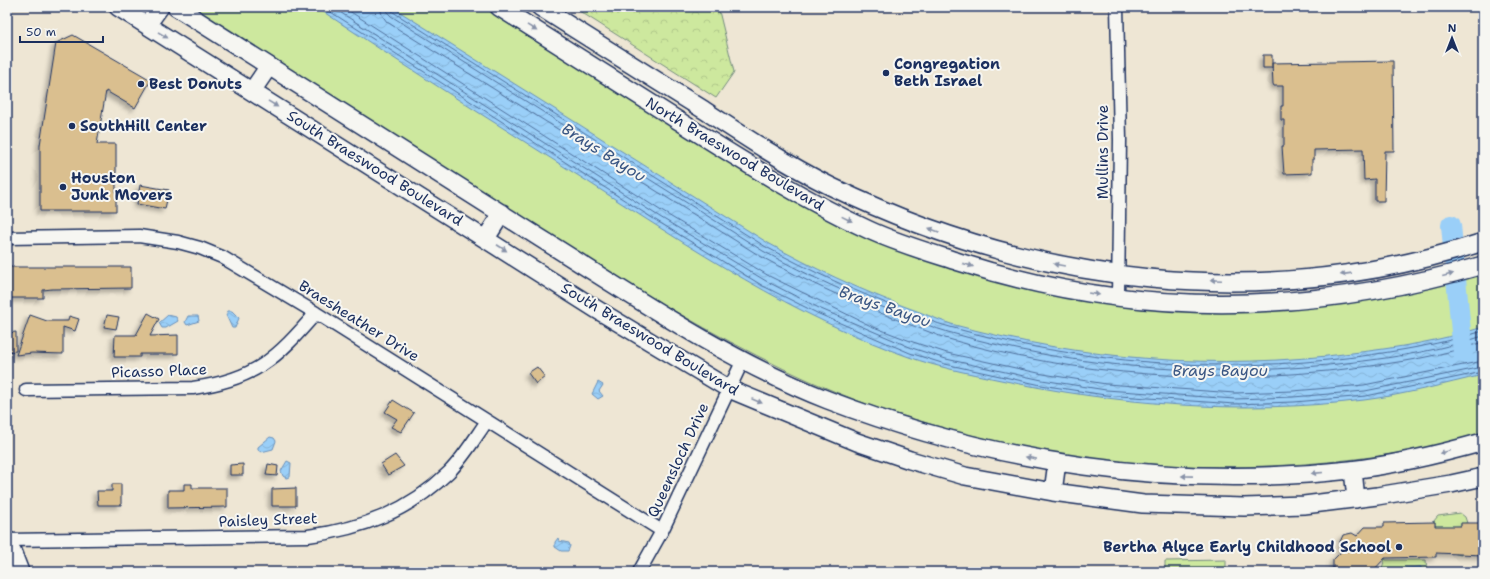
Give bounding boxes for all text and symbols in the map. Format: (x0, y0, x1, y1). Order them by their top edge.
scale bar (20, 18, 103, 44)
north arrow (1432, 18, 1472, 58)
text: N (1448, 21, 1457, 36)
text: 50 m (26, 24, 56, 40)
one-way arrow (527, 24, 537, 32)
one-way arrow (158, 31, 168, 39)
place label: Congregation Beth Israel (894, 54, 1000, 91)
marker: Congregation Beth Israel (881, 68, 891, 78)
place label: Best Donuts (149, 74, 242, 94)
marker: Best Donuts (136, 79, 146, 89)
street label: North Braeswood Boulevard (642, 93, 828, 216)
one-way arrow (268, 100, 278, 108)
street label: South Braeswood Boulevard (283, 105, 467, 231)
street label: Mullins Drive (1093, 105, 1113, 199)
place label: SouthHill Center (80, 116, 207, 136)
water label: Brays Bayou (558, 118, 650, 187)
marker: SouthHill Center (67, 121, 77, 131)
place label: Houston Junk Movers (71, 168, 173, 205)
marker: Houston Junk Movers (58, 182, 68, 192)
one-way arrow (841, 216, 852, 222)
one-way arrow (928, 227, 940, 233)
one-way arrow (496, 245, 507, 252)
one-way arrow (962, 262, 974, 268)
one-way arrow (1053, 262, 1065, 268)
one-way arrow (1340, 271, 1352, 277)
one-way arrow (1442, 271, 1454, 277)
street label: Braesheather Drive (295, 276, 423, 366)
one-way arrow (1210, 277, 1222, 284)
street label: South Braeswood Boulevard (557, 278, 743, 400)
water label: Brays Bayou (836, 281, 933, 332)
one-way arrow (1088, 291, 1101, 297)
street label: Picasso Place (111, 359, 207, 383)
water label: Brays Bayou (1172, 360, 1268, 381)
one-way arrow (752, 398, 763, 404)
street label: Queensloch Drive (643, 399, 713, 521)
one-way arrow (1439, 449, 1451, 455)
one-way arrow (1024, 455, 1037, 461)
one-way arrow (1311, 470, 1323, 477)
one-way arrow (1181, 472, 1193, 479)
street label: Paisley Street (218, 508, 318, 532)
place label: Bertha Alyce Early Childhood School (1103, 537, 1391, 557)
marker: Bertha Alyce Early Childhood School (1394, 542, 1404, 552)

